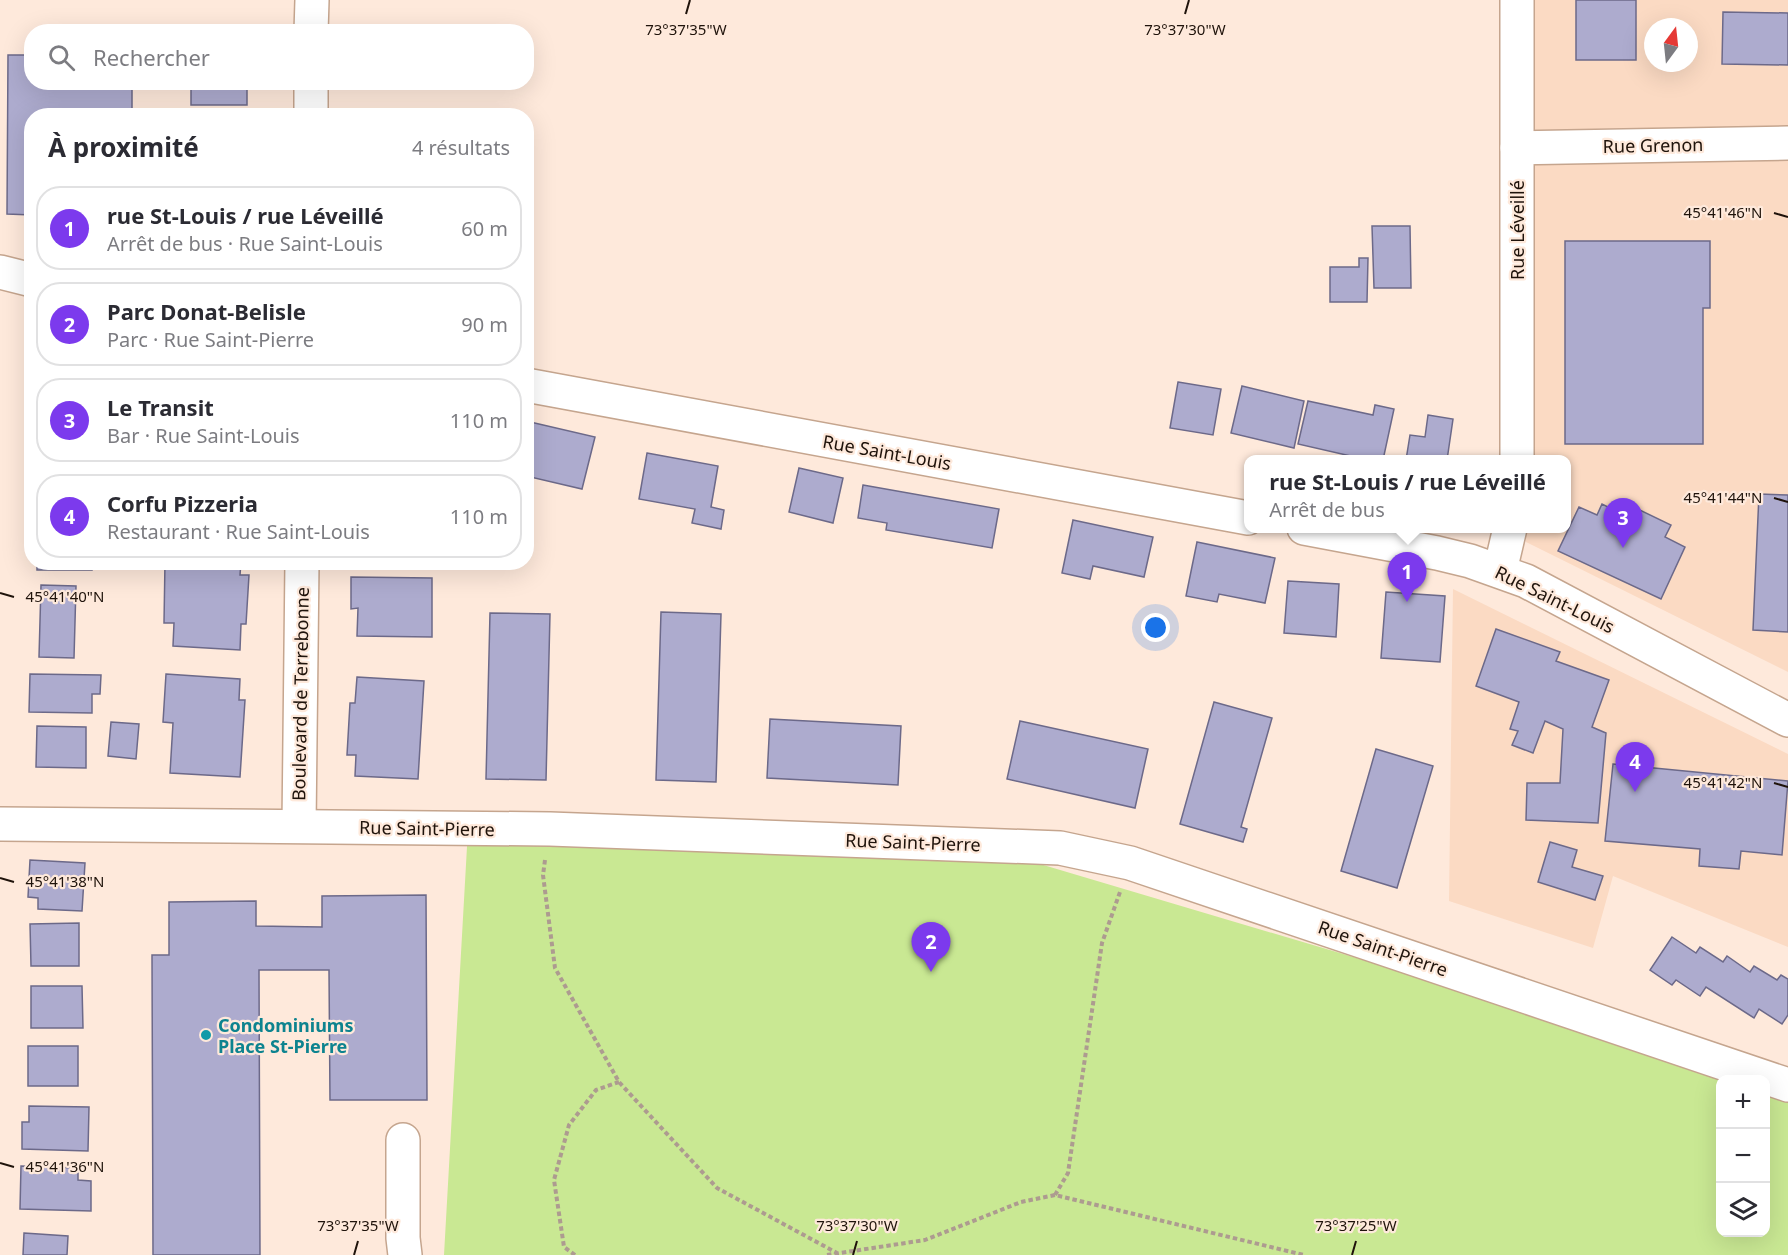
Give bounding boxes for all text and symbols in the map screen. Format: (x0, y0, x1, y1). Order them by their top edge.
north arrow (1644, 18, 1698, 72)
text: 73°37'35"W (645, 19, 727, 39)
text: 73°37'30"W (1144, 19, 1226, 39)
search box (24, 24, 534, 90)
icon: search (45, 41, 78, 74)
text: Rechercher (93, 42, 210, 72)
text: À proximité (48, 129, 199, 165)
street label: Rue Grenon (1602, 132, 1704, 158)
text: 4 résultats (412, 134, 510, 161)
street label: Rue Léveillé (1505, 180, 1529, 280)
text: rue St-Louis / rue Léveillé (107, 200, 384, 230)
text: 45°41'46"N (1684, 202, 1762, 222)
text: 1 (64, 215, 75, 242)
text: 60 m (461, 215, 508, 242)
text: Arrêt de bus · Rue Saint-Louis (107, 230, 383, 257)
text: Parc Donat-Belisle (107, 296, 306, 326)
text: 2 (64, 311, 75, 338)
text: 90 m (461, 311, 508, 338)
text: Parc · Rue Saint-Pierre (107, 326, 314, 353)
text: Le Transit (107, 392, 214, 422)
text: 3 (64, 407, 75, 434)
text: 110 m (450, 407, 508, 434)
text: Bar · Rue Saint-Louis (107, 422, 300, 449)
street label: Rue Saint-Louis (821, 429, 953, 475)
popup (1244, 455, 1571, 533)
text: rue St-Louis / rue Léveillé (1269, 466, 1546, 496)
text: 45°41'44"N (1684, 487, 1762, 507)
text: Corfu Pizzeria (107, 488, 258, 518)
text: Arrêt de bus (1269, 496, 1385, 523)
pin: 3 (1604, 498, 1642, 548)
text: 4 (64, 503, 75, 530)
text: 110 m (450, 503, 508, 530)
text: Restaurant · Rue Saint-Louis (107, 518, 370, 545)
pin: 1 (1388, 552, 1426, 602)
street label: Rue Saint-Louis (1491, 560, 1619, 638)
text: 45°41'40"N (26, 586, 104, 606)
street label: Boulevard de Terrebonne (286, 587, 314, 801)
your location (1141, 613, 1170, 642)
pin: 4 (1616, 742, 1654, 792)
text: 45°41'42"N (1684, 772, 1762, 792)
street label: Rue Saint-Pierre (359, 815, 495, 841)
street label: Rue Saint-Pierre (845, 828, 981, 856)
text: 45°41'38"N (26, 871, 104, 891)
street label: Rue Saint-Pierre (1315, 915, 1451, 981)
pin: 2 (912, 922, 950, 972)
place label: Condominiums Place St-Pierre (218, 1013, 353, 1058)
marker: Condominiums Place St-Pierre (199, 1028, 213, 1042)
map controls (1716, 1075, 1770, 1237)
button: + (1716, 1075, 1770, 1129)
button: − (1716, 1129, 1770, 1183)
text: 45°41'36"N (26, 1156, 104, 1176)
button: layers (1716, 1183, 1770, 1237)
text: 73°37'35"W (317, 1215, 399, 1235)
text: 73°37'30"W (816, 1215, 898, 1235)
text: 73°37'25"W (1315, 1215, 1397, 1235)

